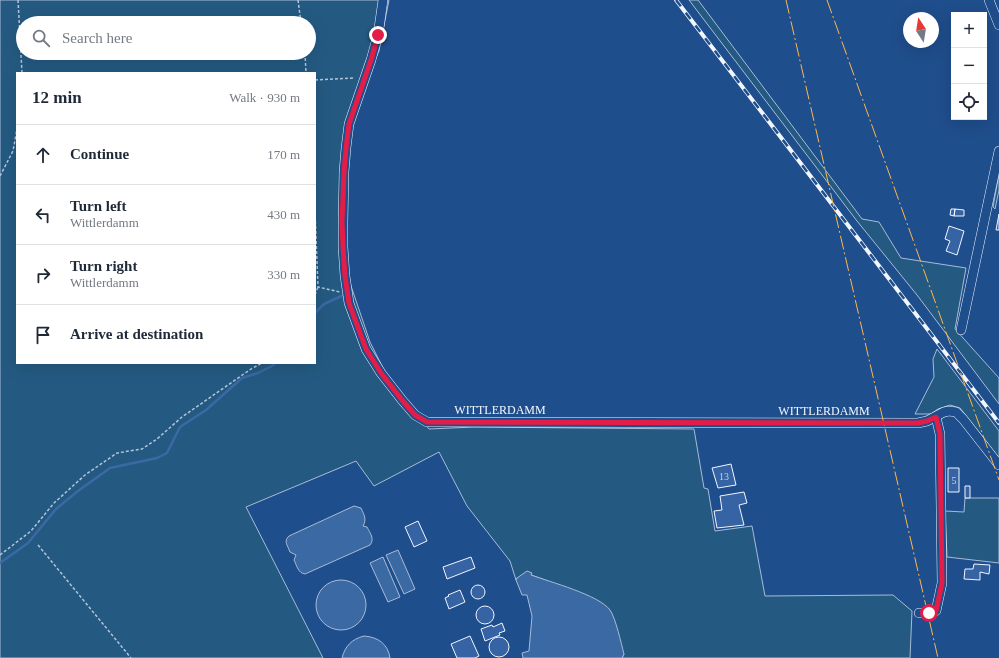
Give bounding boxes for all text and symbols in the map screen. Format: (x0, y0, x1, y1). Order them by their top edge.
north arrow (903, 12, 939, 48)
map controls (951, 12, 987, 120)
button: + (951, 12, 987, 48)
search box (16, 16, 316, 60)
route end (369, 26, 387, 44)
icon: search (30, 27, 52, 49)
text: Search here (62, 30, 132, 46)
button: − (951, 48, 987, 84)
button: locate (951, 84, 987, 120)
text: 12 min (32, 88, 82, 107)
text: Walk · 930 m (229, 90, 300, 105)
icon: ahead (32, 144, 54, 166)
text: Continue (70, 146, 129, 162)
text: 170 m (267, 147, 300, 162)
text: Turn left (70, 198, 127, 214)
icon: left (32, 204, 54, 226)
text: 430 m (267, 207, 300, 222)
text: Wittlerdamm (70, 215, 139, 230)
text: Turn right (70, 258, 137, 274)
icon: right (32, 264, 54, 286)
text: 330 m (267, 267, 300, 282)
text: Wittlerdamm (70, 275, 139, 290)
icon: arrive (32, 324, 54, 346)
text: Arrive at destination (70, 326, 203, 342)
street label: WITTLERDAMM (454, 403, 546, 417)
street label: WITTLERDAMM (778, 404, 870, 418)
house number: 13 (719, 471, 729, 482)
house number: 5 (952, 475, 957, 486)
route start (920, 604, 938, 622)

